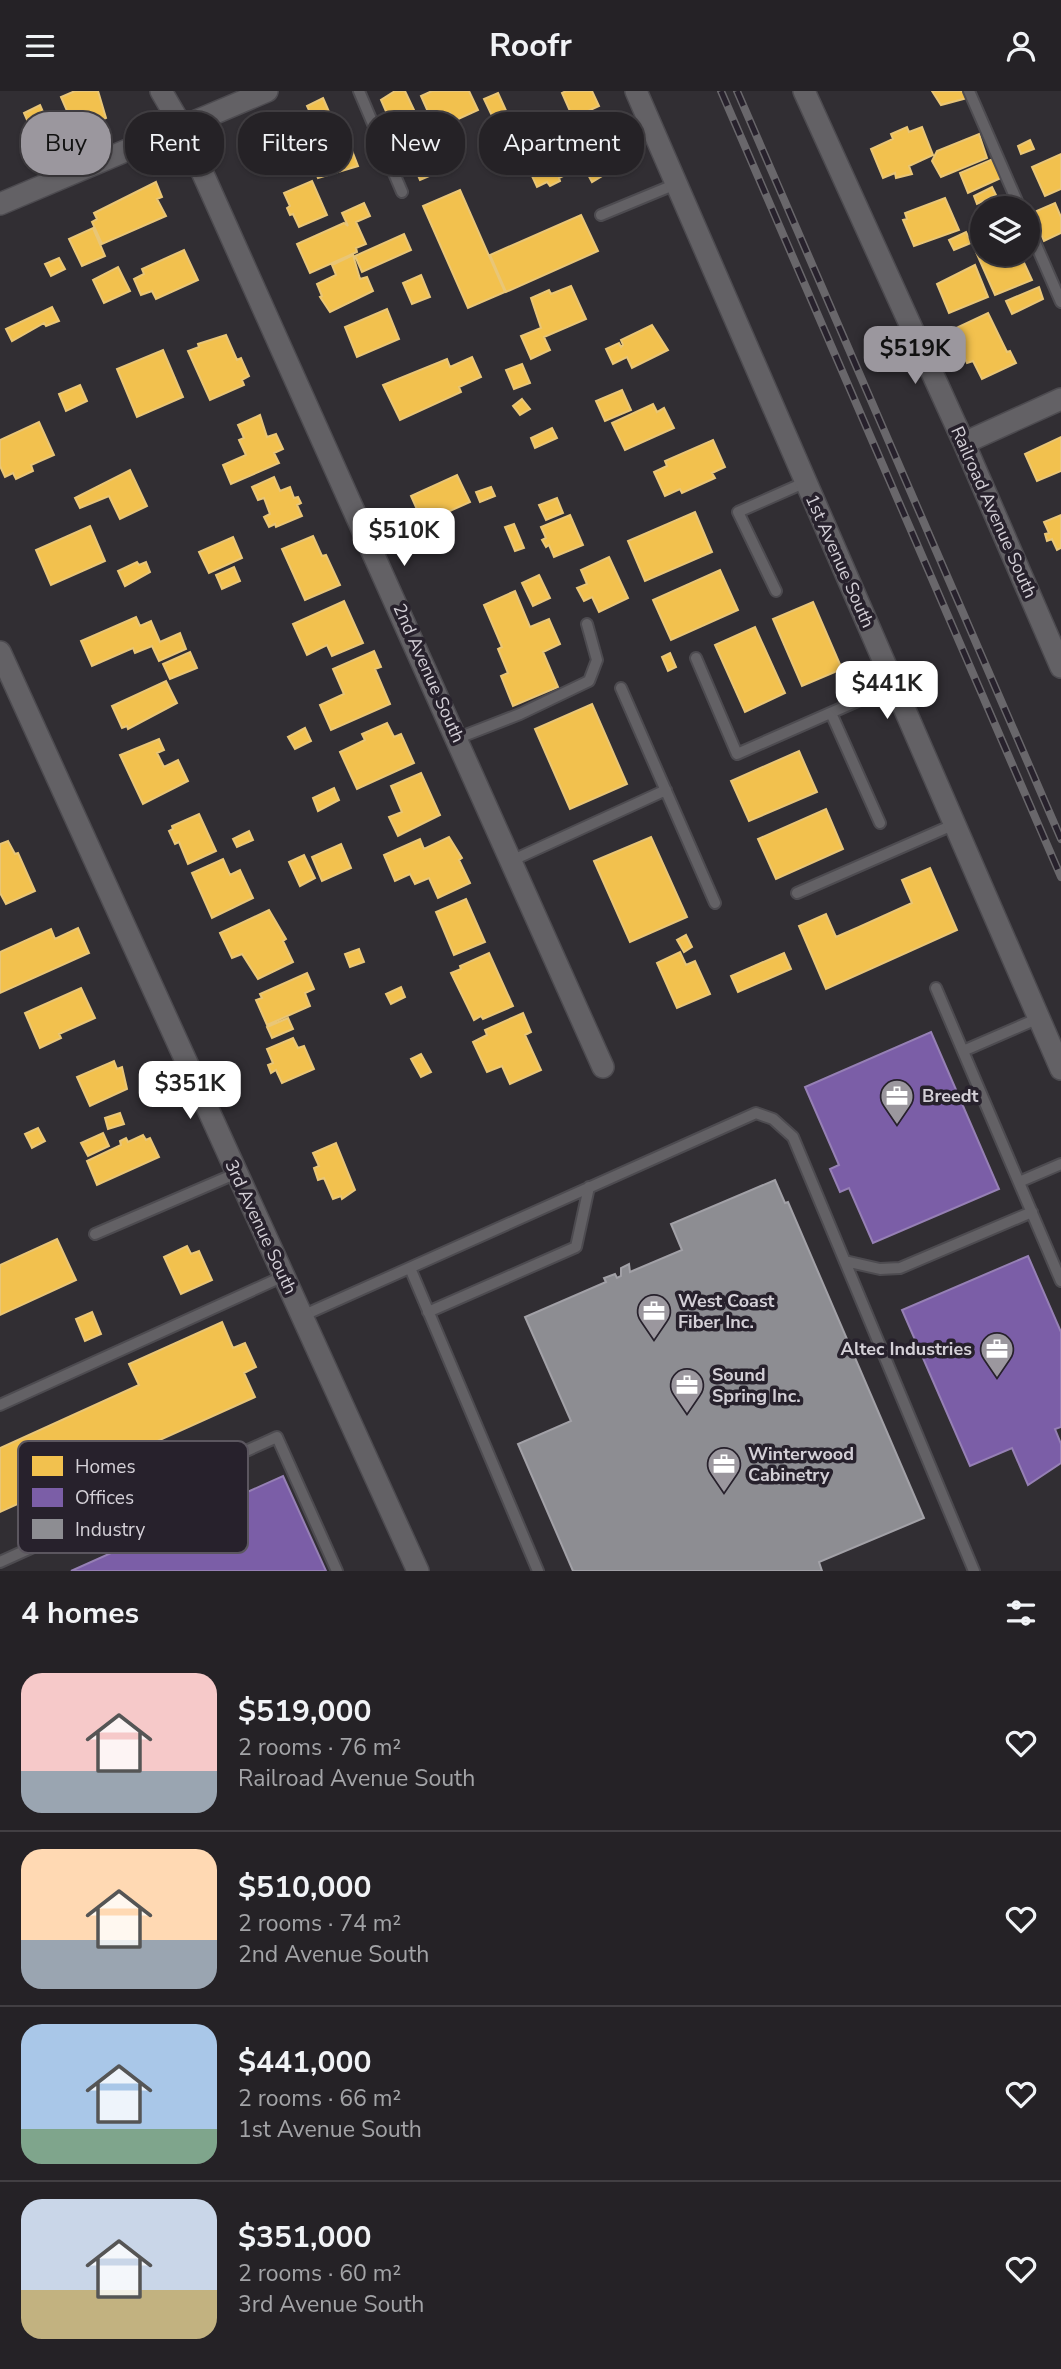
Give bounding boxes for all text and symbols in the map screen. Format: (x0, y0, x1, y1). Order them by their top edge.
text: Roofr (489, 24, 572, 67)
icon: menu (21, 27, 59, 65)
icon: person (1002, 27, 1040, 65)
chip: Buy (21, 112, 111, 175)
chip: Rent (125, 112, 224, 175)
chip: Filters (238, 112, 352, 175)
chip: New (366, 112, 465, 175)
chip: Apartment (479, 112, 644, 175)
map controls (970, 196, 1040, 266)
button: layers (970, 196, 1040, 266)
pin: $519K (866, 327, 964, 386)
text: $519K (880, 333, 950, 364)
street label: Railroad Avenue South (945, 422, 1043, 602)
street label: 1st Avenue South (800, 490, 880, 632)
pin: $510K (355, 509, 453, 568)
text: $510K (369, 515, 439, 546)
street label: 2nd Avenue South (388, 600, 470, 746)
pin: $441K (838, 661, 936, 721)
text: $441K (852, 668, 922, 699)
pin: $351K (141, 1061, 239, 1121)
text: $351K (155, 1068, 225, 1099)
office icon: Breedt (878, 1077, 916, 1126)
place label: Breedt (922, 1084, 979, 1108)
street label: 3rd Avenue South (219, 1156, 303, 1298)
place label: West Coast Fiber Inc. (678, 1289, 775, 1334)
office icon: West Coast Fiber Inc. (635, 1292, 673, 1341)
office icon: Altec Industries (978, 1330, 1016, 1379)
place label: Altec Industries (841, 1337, 972, 1361)
place label: Sound Spring Inc. (712, 1363, 801, 1408)
office icon: Sound Spring Inc. (668, 1366, 706, 1415)
legend (18, 1441, 248, 1553)
place label: Winterwood Cabinetry (748, 1442, 854, 1487)
office icon: Winterwood Cabinetry (705, 1445, 743, 1494)
text: Homes (75, 1454, 136, 1480)
text: Offices (75, 1485, 134, 1511)
text: Industry (75, 1517, 145, 1543)
text: 4 homes (21, 1593, 139, 1634)
icon: filters (1002, 1594, 1040, 1632)
text: $519,000 (238, 1691, 371, 1732)
icon: home (77, 1701, 161, 1785)
icon: heart (1002, 1724, 1040, 1762)
text: 2 rooms · 76 m² (238, 1732, 401, 1763)
text: Railroad Avenue South (238, 1763, 475, 1794)
text: $510,000 (238, 1867, 371, 1908)
icon: home (77, 1877, 161, 1961)
icon: heart (1002, 1900, 1040, 1938)
text: 2 rooms · 74 m² (238, 1908, 401, 1939)
text: 2nd Avenue South (238, 1939, 429, 1970)
text: $441,000 (238, 2042, 371, 2083)
icon: home (77, 2052, 161, 2136)
icon: heart (1002, 2075, 1040, 2113)
text: 2 rooms · 66 m² (238, 2083, 401, 2114)
text: 1st Avenue South (238, 2114, 422, 2145)
text: $351,000 (238, 2217, 371, 2258)
icon: home (77, 2227, 161, 2311)
icon: heart (1002, 2250, 1040, 2288)
text: 2 rooms · 60 m² (238, 2258, 401, 2289)
text: 3rd Avenue South (238, 2289, 424, 2320)

